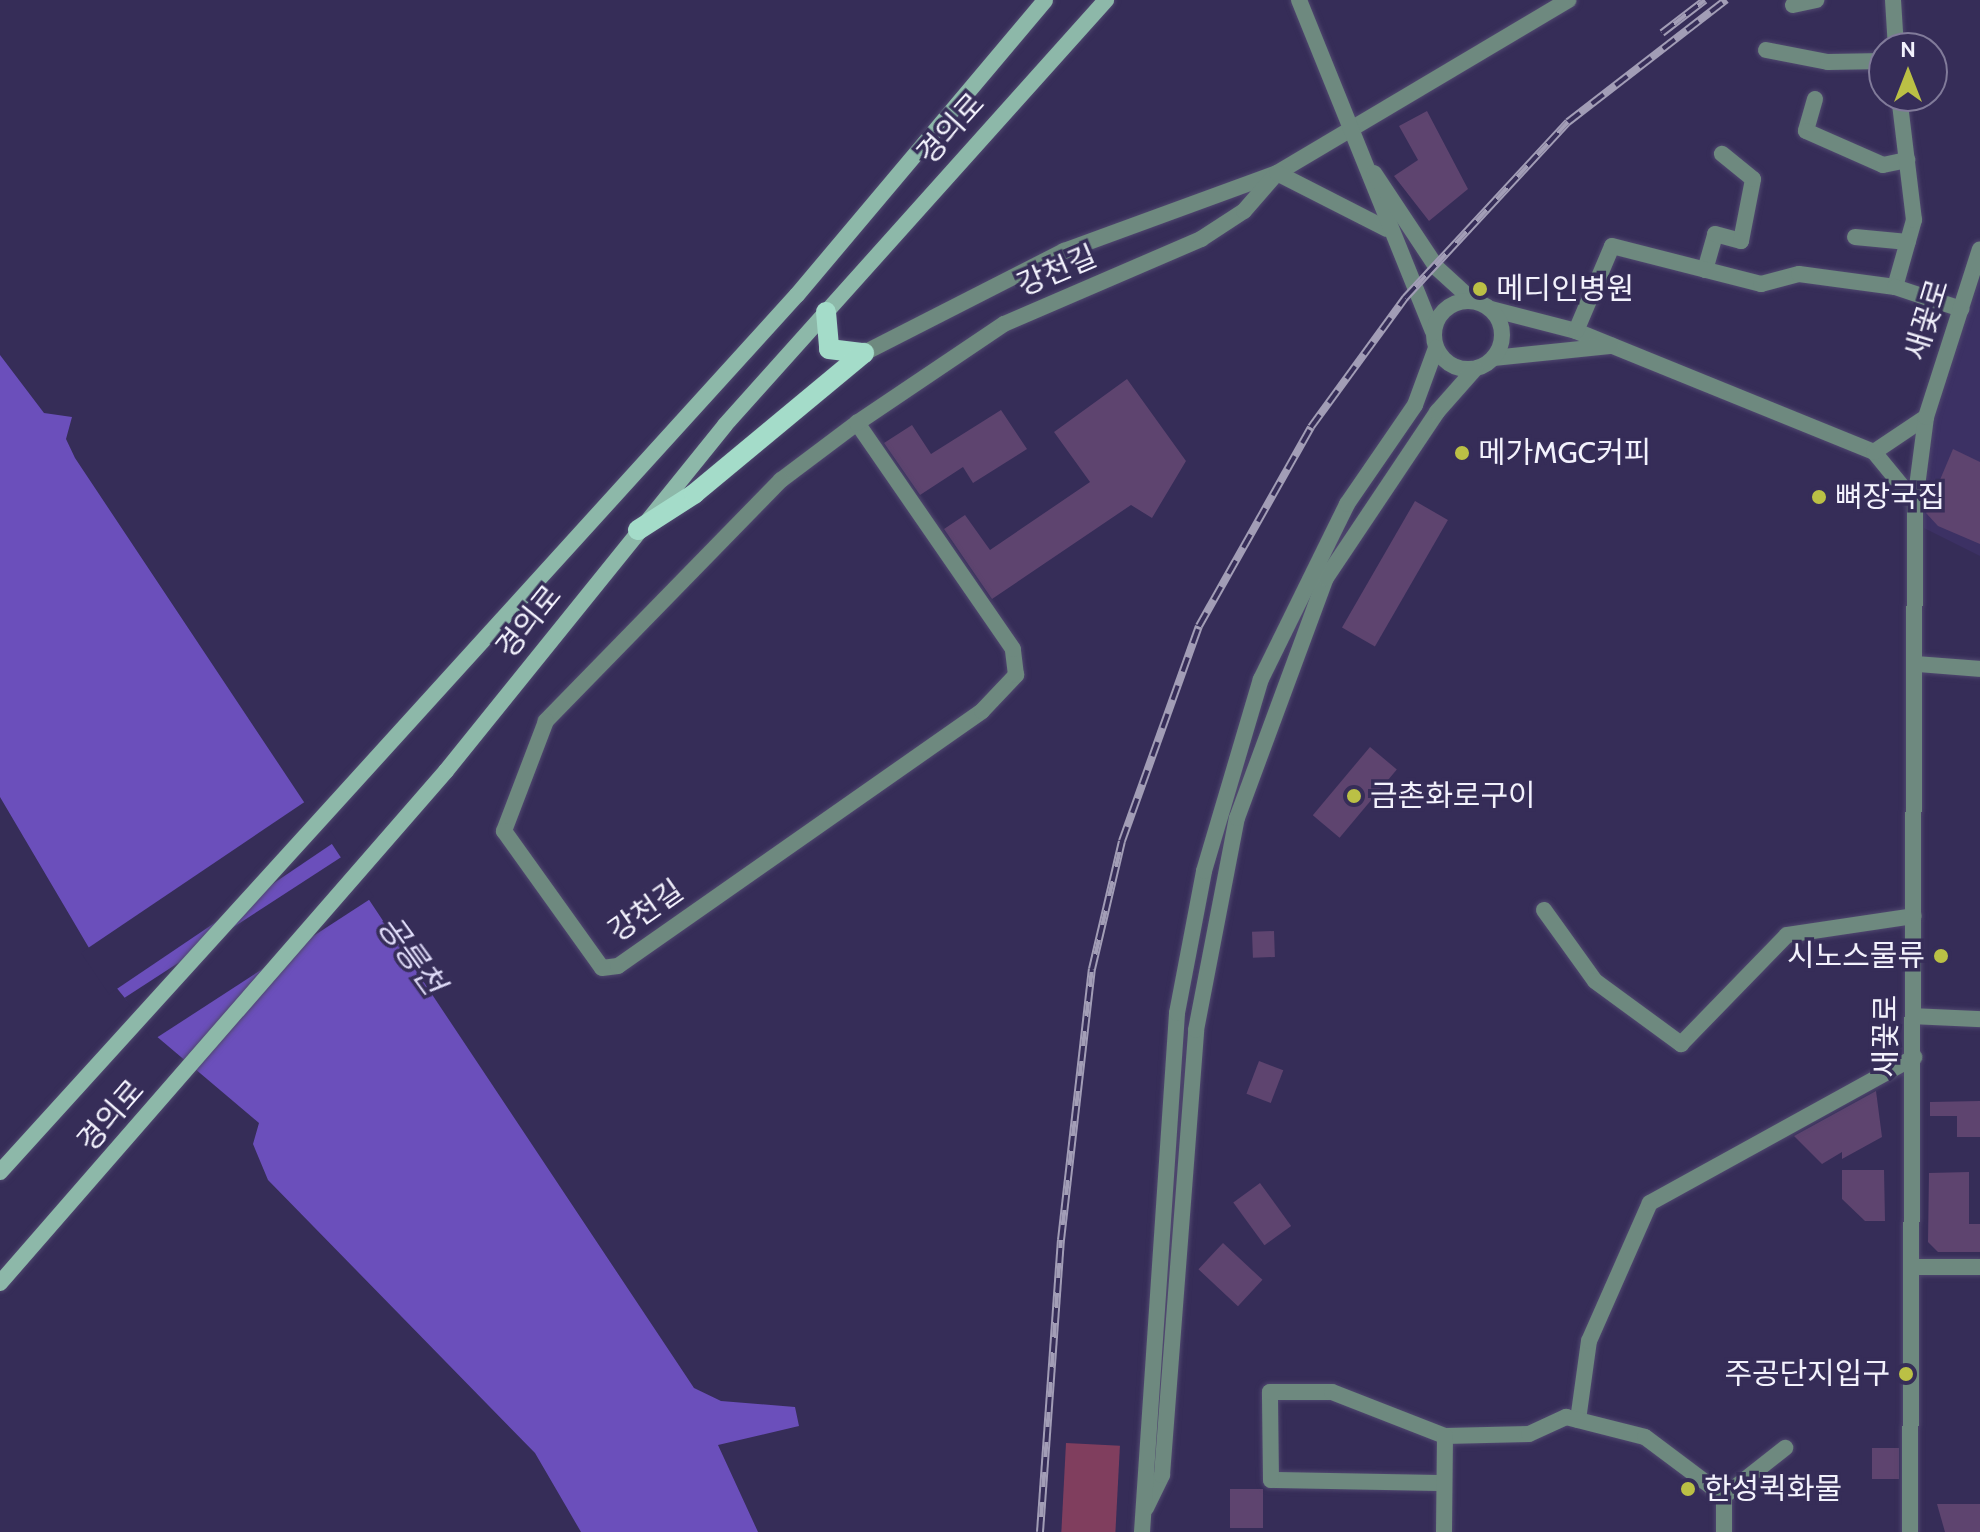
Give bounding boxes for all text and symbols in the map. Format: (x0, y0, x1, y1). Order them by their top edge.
north arrow (1868, 32, 1948, 112)
text: N (1900, 36, 1916, 63)
street label: 경의로 (910, 86, 992, 172)
street label: 강천길 (1012, 238, 1102, 304)
place label: 메디인병원 (1496, 271, 1634, 307)
street label: 새꽃로 (1898, 275, 1956, 365)
marker: 메디인병원 (1471, 280, 1489, 298)
place label: 메가MGC커피 (1478, 435, 1651, 471)
marker: 메가MGC커피 (1453, 444, 1471, 462)
place label: 뼈장국집 (1835, 479, 1945, 515)
marker: 뼈장국집 (1810, 488, 1828, 506)
street label: 경의로 (489, 578, 569, 666)
place label: 금촌화로구이 (1370, 778, 1536, 814)
marker: 금촌화로구이 (1345, 787, 1363, 805)
street label: 강천길 (602, 873, 690, 949)
water label: 공릉천 (370, 908, 452, 1002)
place label: 시노스물류 (1787, 938, 1925, 974)
marker: 시노스물류 (1932, 947, 1950, 965)
street label: 새꽃로 (1868, 995, 1904, 1077)
street label: 경의로 (70, 1073, 152, 1159)
place label: 주공단지입구 (1724, 1356, 1890, 1392)
marker: 주공단지입구 (1897, 1365, 1915, 1383)
place label: 한성퀵화물 (1704, 1471, 1842, 1507)
marker: 한성퀵화물 (1679, 1480, 1697, 1498)

